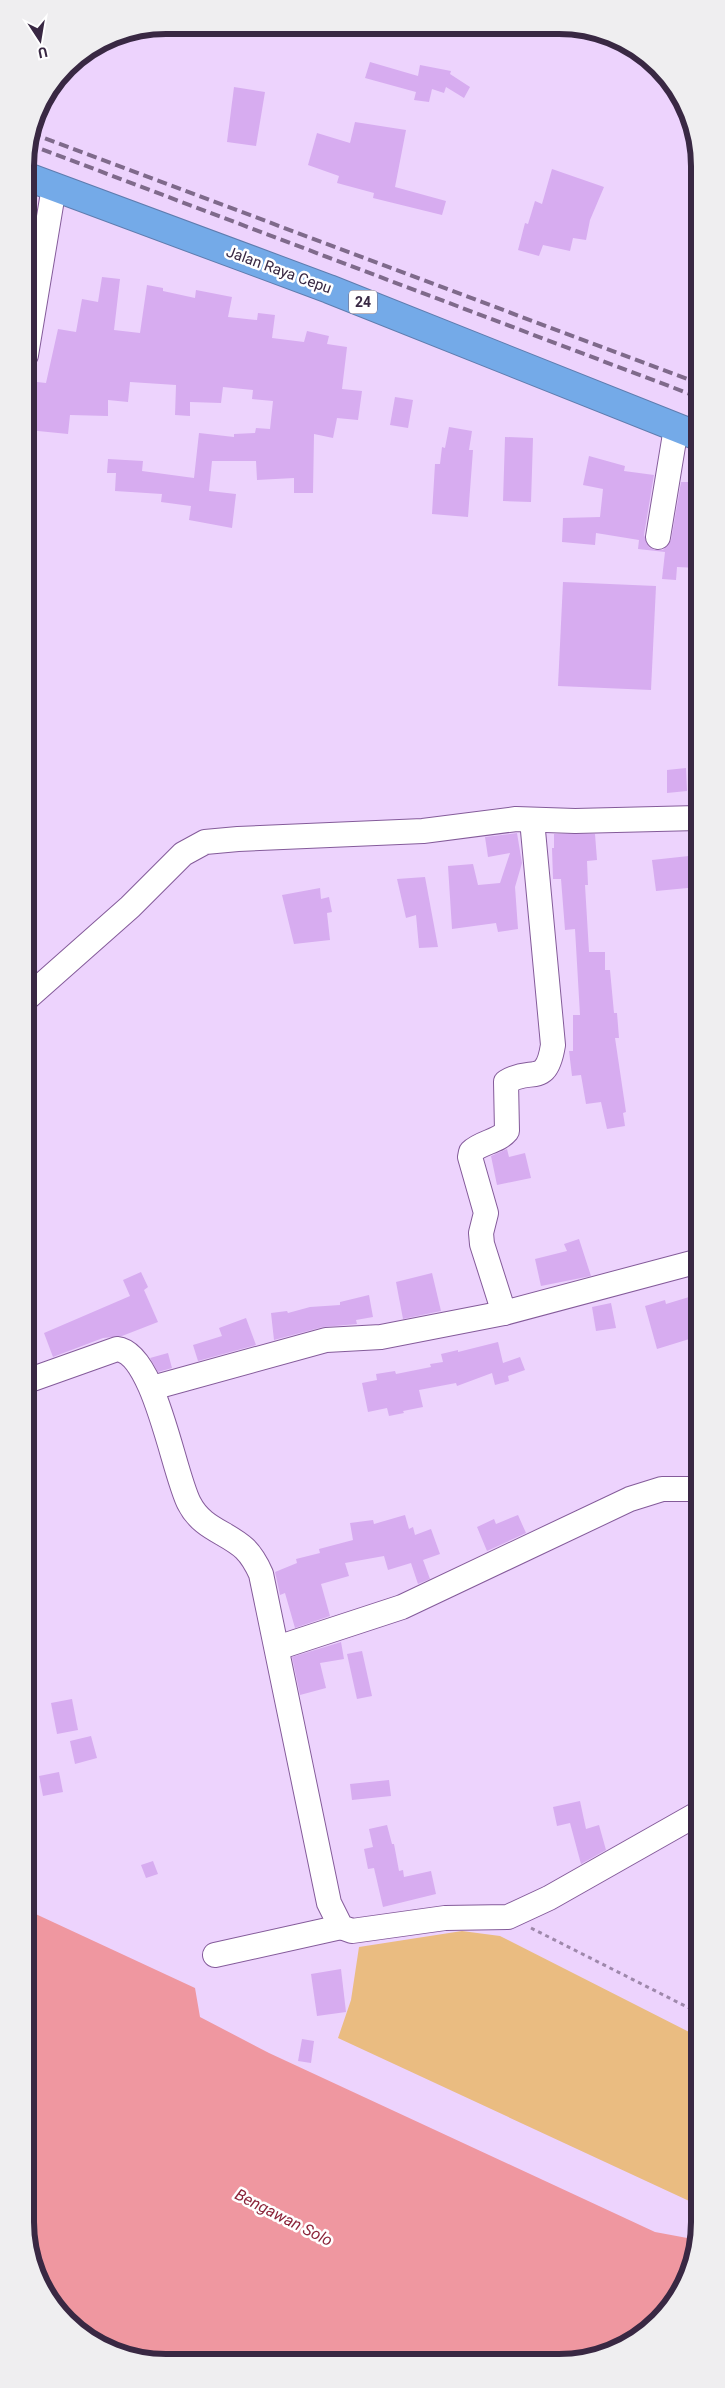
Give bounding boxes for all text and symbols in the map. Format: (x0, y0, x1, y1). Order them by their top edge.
north arrow (15, 15, 65, 65)
text: U (37, 44, 49, 62)
street label: Jalan Raya Cepu (224, 243, 334, 297)
road number: 24 (349, 290, 377, 314)
water label: Bengawan Solo (232, 2185, 336, 2250)

